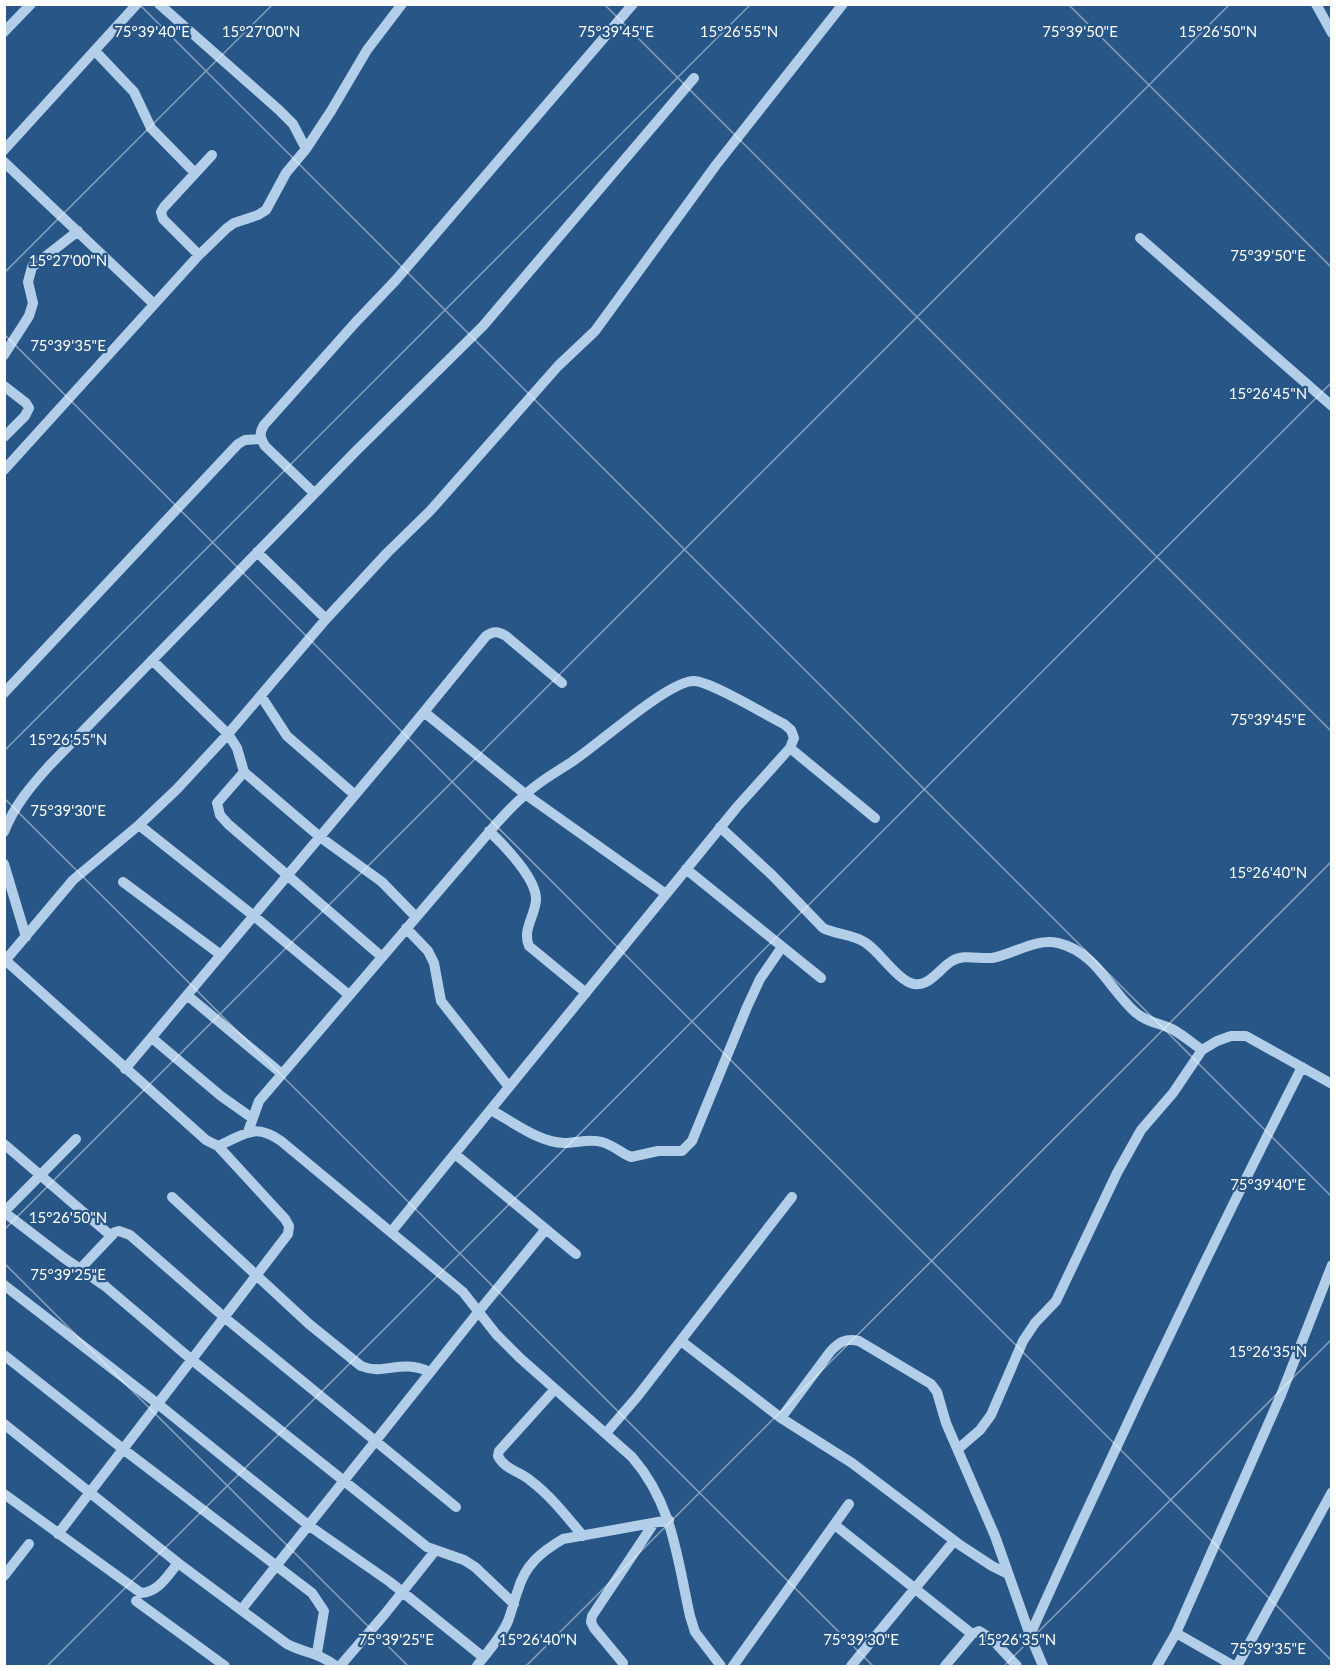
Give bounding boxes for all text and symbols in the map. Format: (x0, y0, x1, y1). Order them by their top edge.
text: 75°39'40"E (114, 22, 190, 40)
text: 15°27'00"N (222, 22, 300, 40)
text: 75°39'45"E (578, 22, 654, 40)
text: 15°26'55"N (700, 22, 778, 40)
text: 75°39'50"E (1042, 22, 1118, 40)
text: 15°26'50"N (1179, 22, 1257, 40)
text: 75°39'50"E (1230, 246, 1306, 264)
text: 15°27'00"N (29, 251, 107, 269)
text: 75°39'35"E (30, 336, 106, 354)
text: 15°26'45"N (1229, 384, 1307, 402)
text: 75°39'45"E (1230, 710, 1306, 728)
text: 15°26'55"N (29, 730, 107, 748)
text: 75°39'30"E (30, 801, 106, 819)
text: 15°26'40"N (1229, 863, 1307, 881)
text: 75°39'40"E (1230, 1175, 1306, 1193)
text: 15°26'50"N (29, 1208, 107, 1226)
text: 75°39'25"E (30, 1265, 106, 1283)
text: 15°26'35"N (1229, 1342, 1307, 1360)
text: 75°39'25"E (358, 1630, 434, 1648)
text: 15°26'40"N (499, 1630, 577, 1648)
text: 75°39'30"E (823, 1630, 899, 1648)
text: 15°26'35"N (978, 1630, 1056, 1648)
text: 75°39'35"E (1230, 1639, 1306, 1657)

